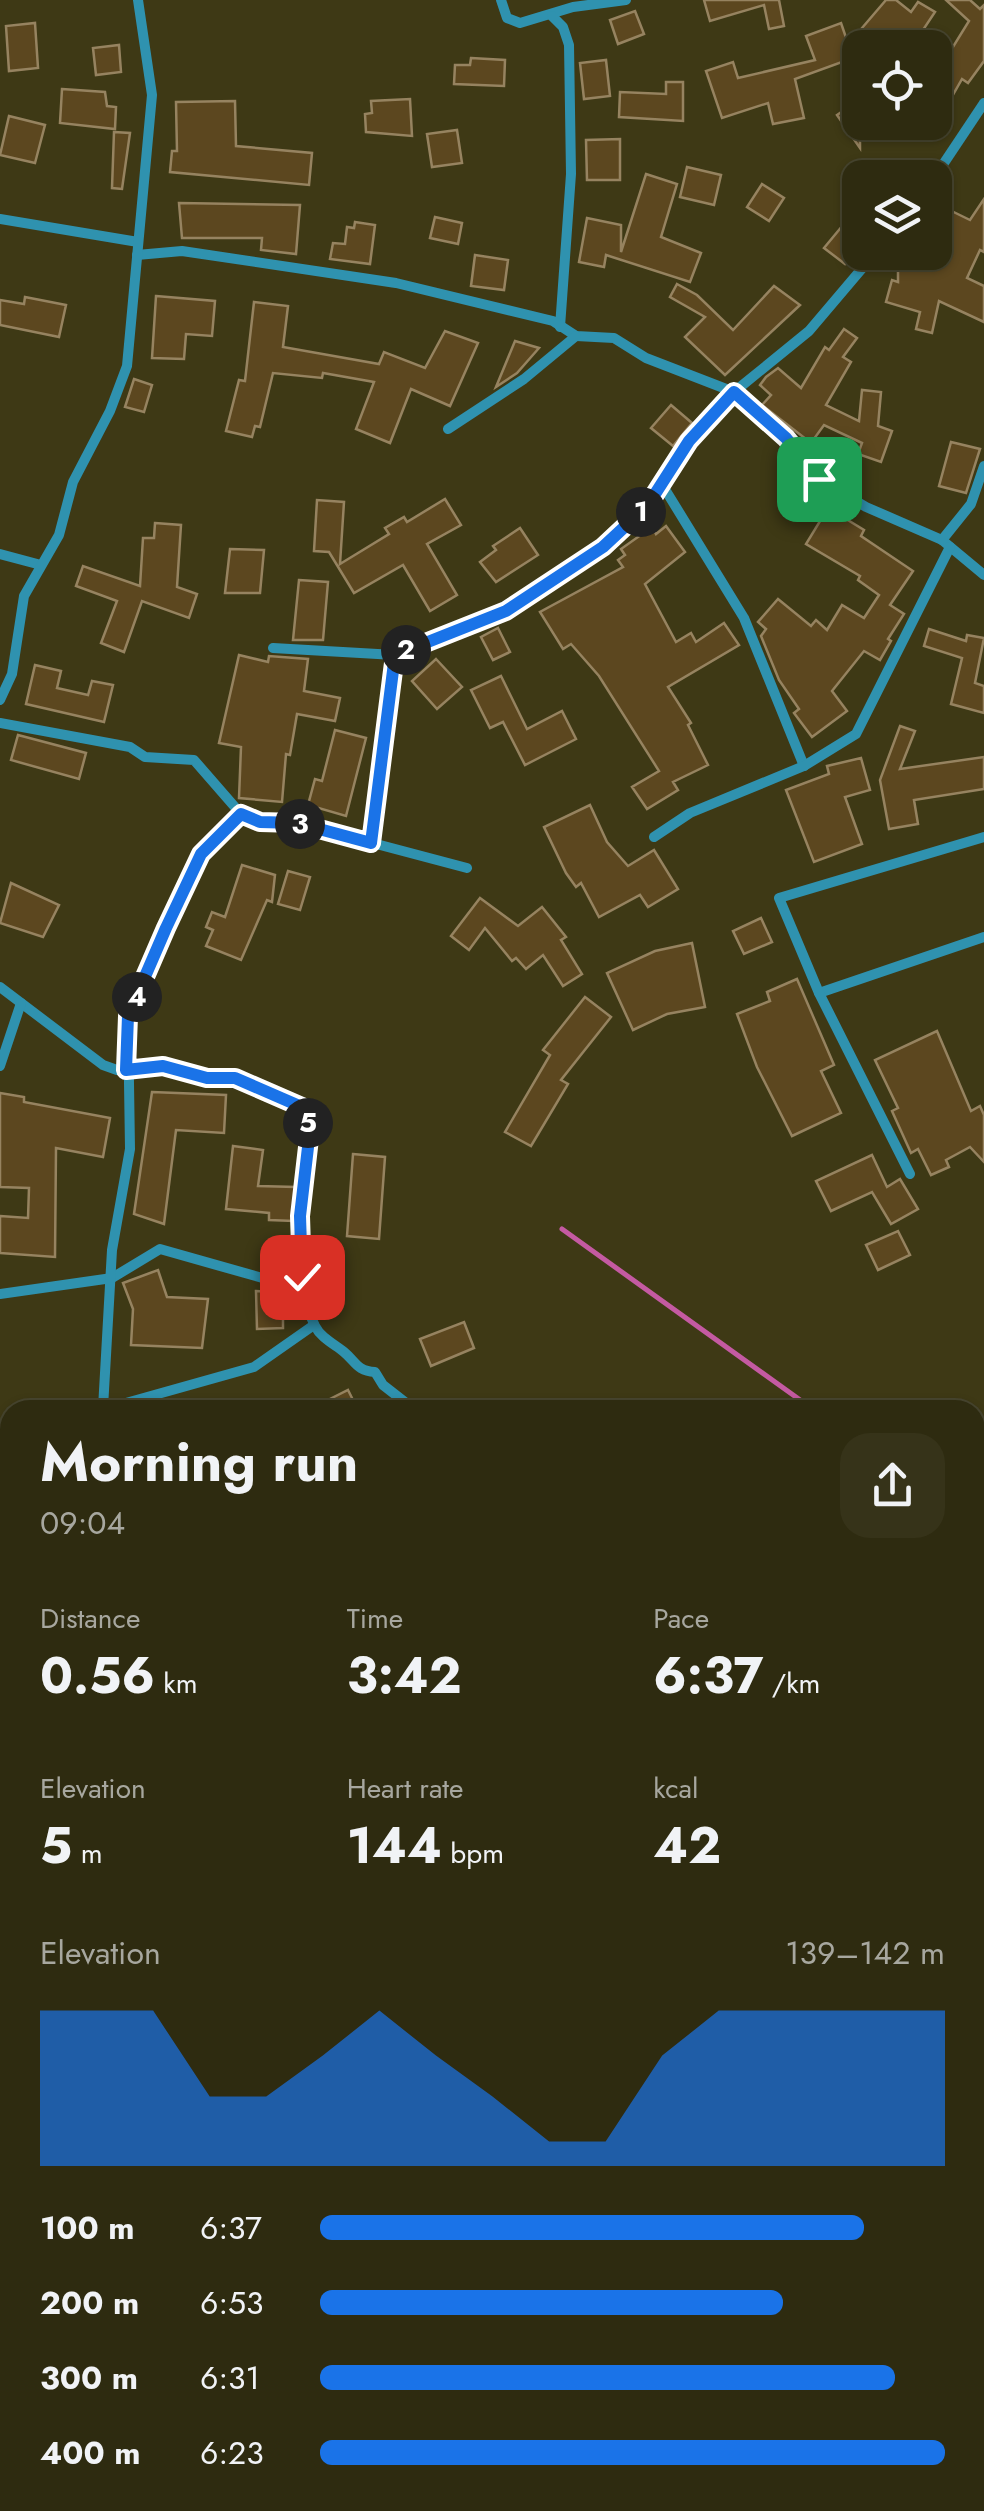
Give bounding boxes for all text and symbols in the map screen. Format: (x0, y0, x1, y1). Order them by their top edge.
map controls (842, 30, 952, 270)
button: locate (842, 30, 952, 140)
button: layers (842, 160, 952, 270)
pin (777, 437, 862, 522)
icon: arrive (792, 452, 847, 507)
pin: 1 (616, 487, 666, 537)
text: 1 (634, 491, 648, 532)
pin: 2 (381, 625, 431, 675)
text: 2 (397, 629, 415, 670)
pin: 3 (275, 799, 325, 849)
text: 3 (291, 803, 309, 844)
pin: 4 (112, 972, 162, 1022)
text: 4 (127, 976, 147, 1017)
pin: 5 (283, 1098, 333, 1148)
text: 5 (299, 1102, 317, 1143)
pin (260, 1235, 345, 1320)
icon: check (275, 1250, 330, 1305)
text: Morning run (40, 1422, 358, 1502)
button: share (840, 1433, 945, 1538)
text: 09:04 (40, 1500, 125, 1546)
text: Distance (40, 1598, 140, 1639)
text: Time (347, 1598, 403, 1639)
text: Pace (653, 1598, 709, 1639)
text: 0.56 (40, 1639, 155, 1712)
text: 3:42 (347, 1639, 462, 1712)
text: 6:37 (653, 1639, 763, 1712)
text: km (155, 1663, 197, 1704)
text: /km (763, 1663, 820, 1704)
text: Elevation (40, 1768, 146, 1809)
text: Heart rate (347, 1768, 464, 1809)
text: kcal (653, 1768, 699, 1809)
text: 5 (40, 1809, 72, 1882)
text: 144 (347, 1809, 442, 1882)
text: 42 (653, 1809, 721, 1882)
text: m (72, 1833, 103, 1874)
text: bpm (442, 1833, 504, 1874)
text: Elevation (40, 1930, 161, 1976)
text: 139–142 m (785, 1930, 945, 1976)
text: 100 m (40, 2205, 135, 2251)
text: 6:37 (200, 2205, 262, 2251)
text: 200 m (40, 2280, 139, 2326)
text: 6:53 (200, 2280, 264, 2326)
text: 300 m (40, 2355, 138, 2401)
text: 6:31 (200, 2355, 260, 2401)
text: 400 m (40, 2430, 141, 2476)
text: 6:23 (200, 2430, 264, 2476)

